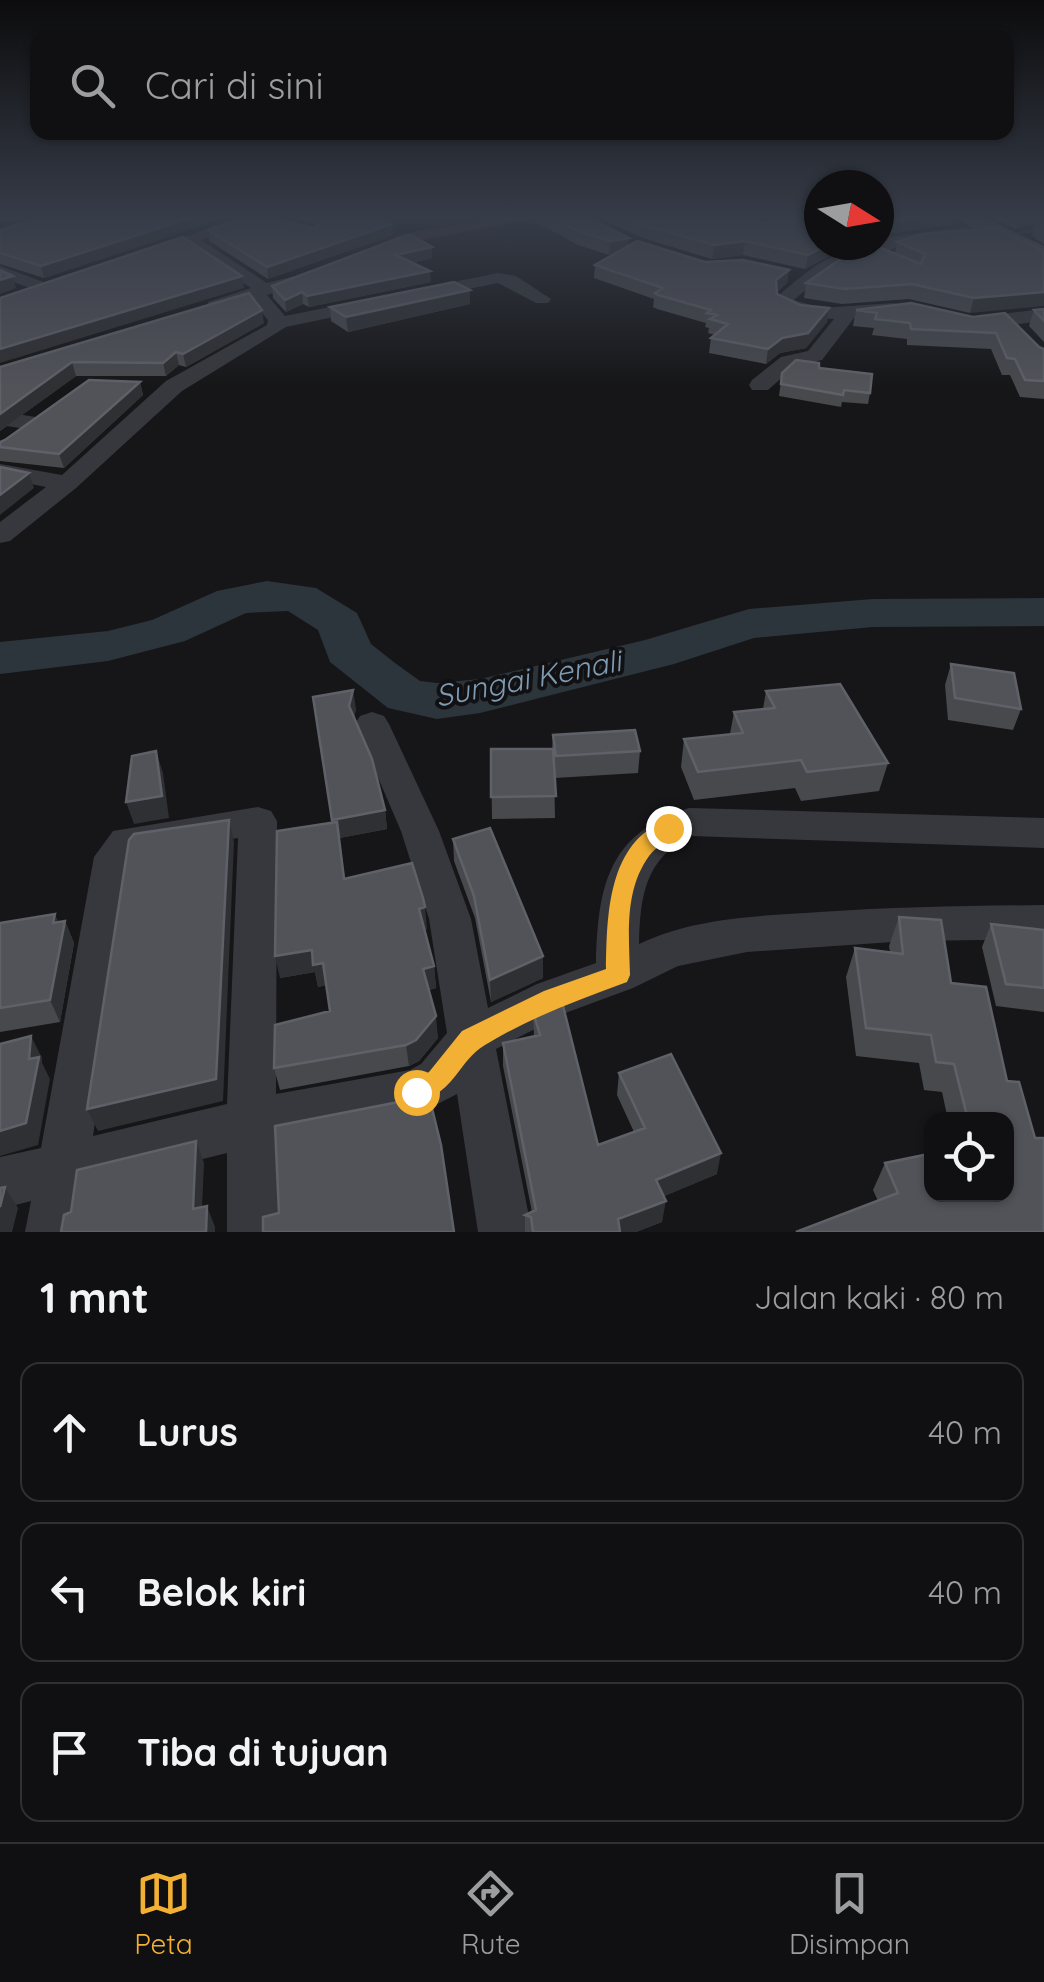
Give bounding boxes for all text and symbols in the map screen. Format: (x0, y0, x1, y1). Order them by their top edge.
search box (30, 30, 1014, 140)
icon: search (65, 58, 120, 113)
text: Cari di sini (145, 61, 324, 109)
north arrow (804, 170, 894, 260)
water label: Sungai Kenali (432, 641, 627, 715)
route end (646, 806, 692, 852)
route start (394, 1070, 440, 1116)
map controls (924, 1112, 1014, 1202)
button: locate (924, 1112, 1014, 1202)
text: 1 mnt (40, 1271, 149, 1324)
text: Jalan kaki · 80 m (754, 1277, 1004, 1317)
icon: ahead (42, 1405, 97, 1460)
text: Lurus (137, 1408, 238, 1456)
text: 40 m (928, 1412, 1002, 1452)
icon: left (42, 1565, 97, 1620)
text: Belok kiri (137, 1568, 306, 1616)
text: 40 m (928, 1572, 1002, 1612)
icon: arrive (42, 1725, 97, 1780)
text: Tiba di tujuan (137, 1728, 389, 1776)
tab: Peta (134, 1866, 193, 1961)
tab: Rute (461, 1866, 521, 1961)
tab: Disimpan (789, 1866, 910, 1961)

